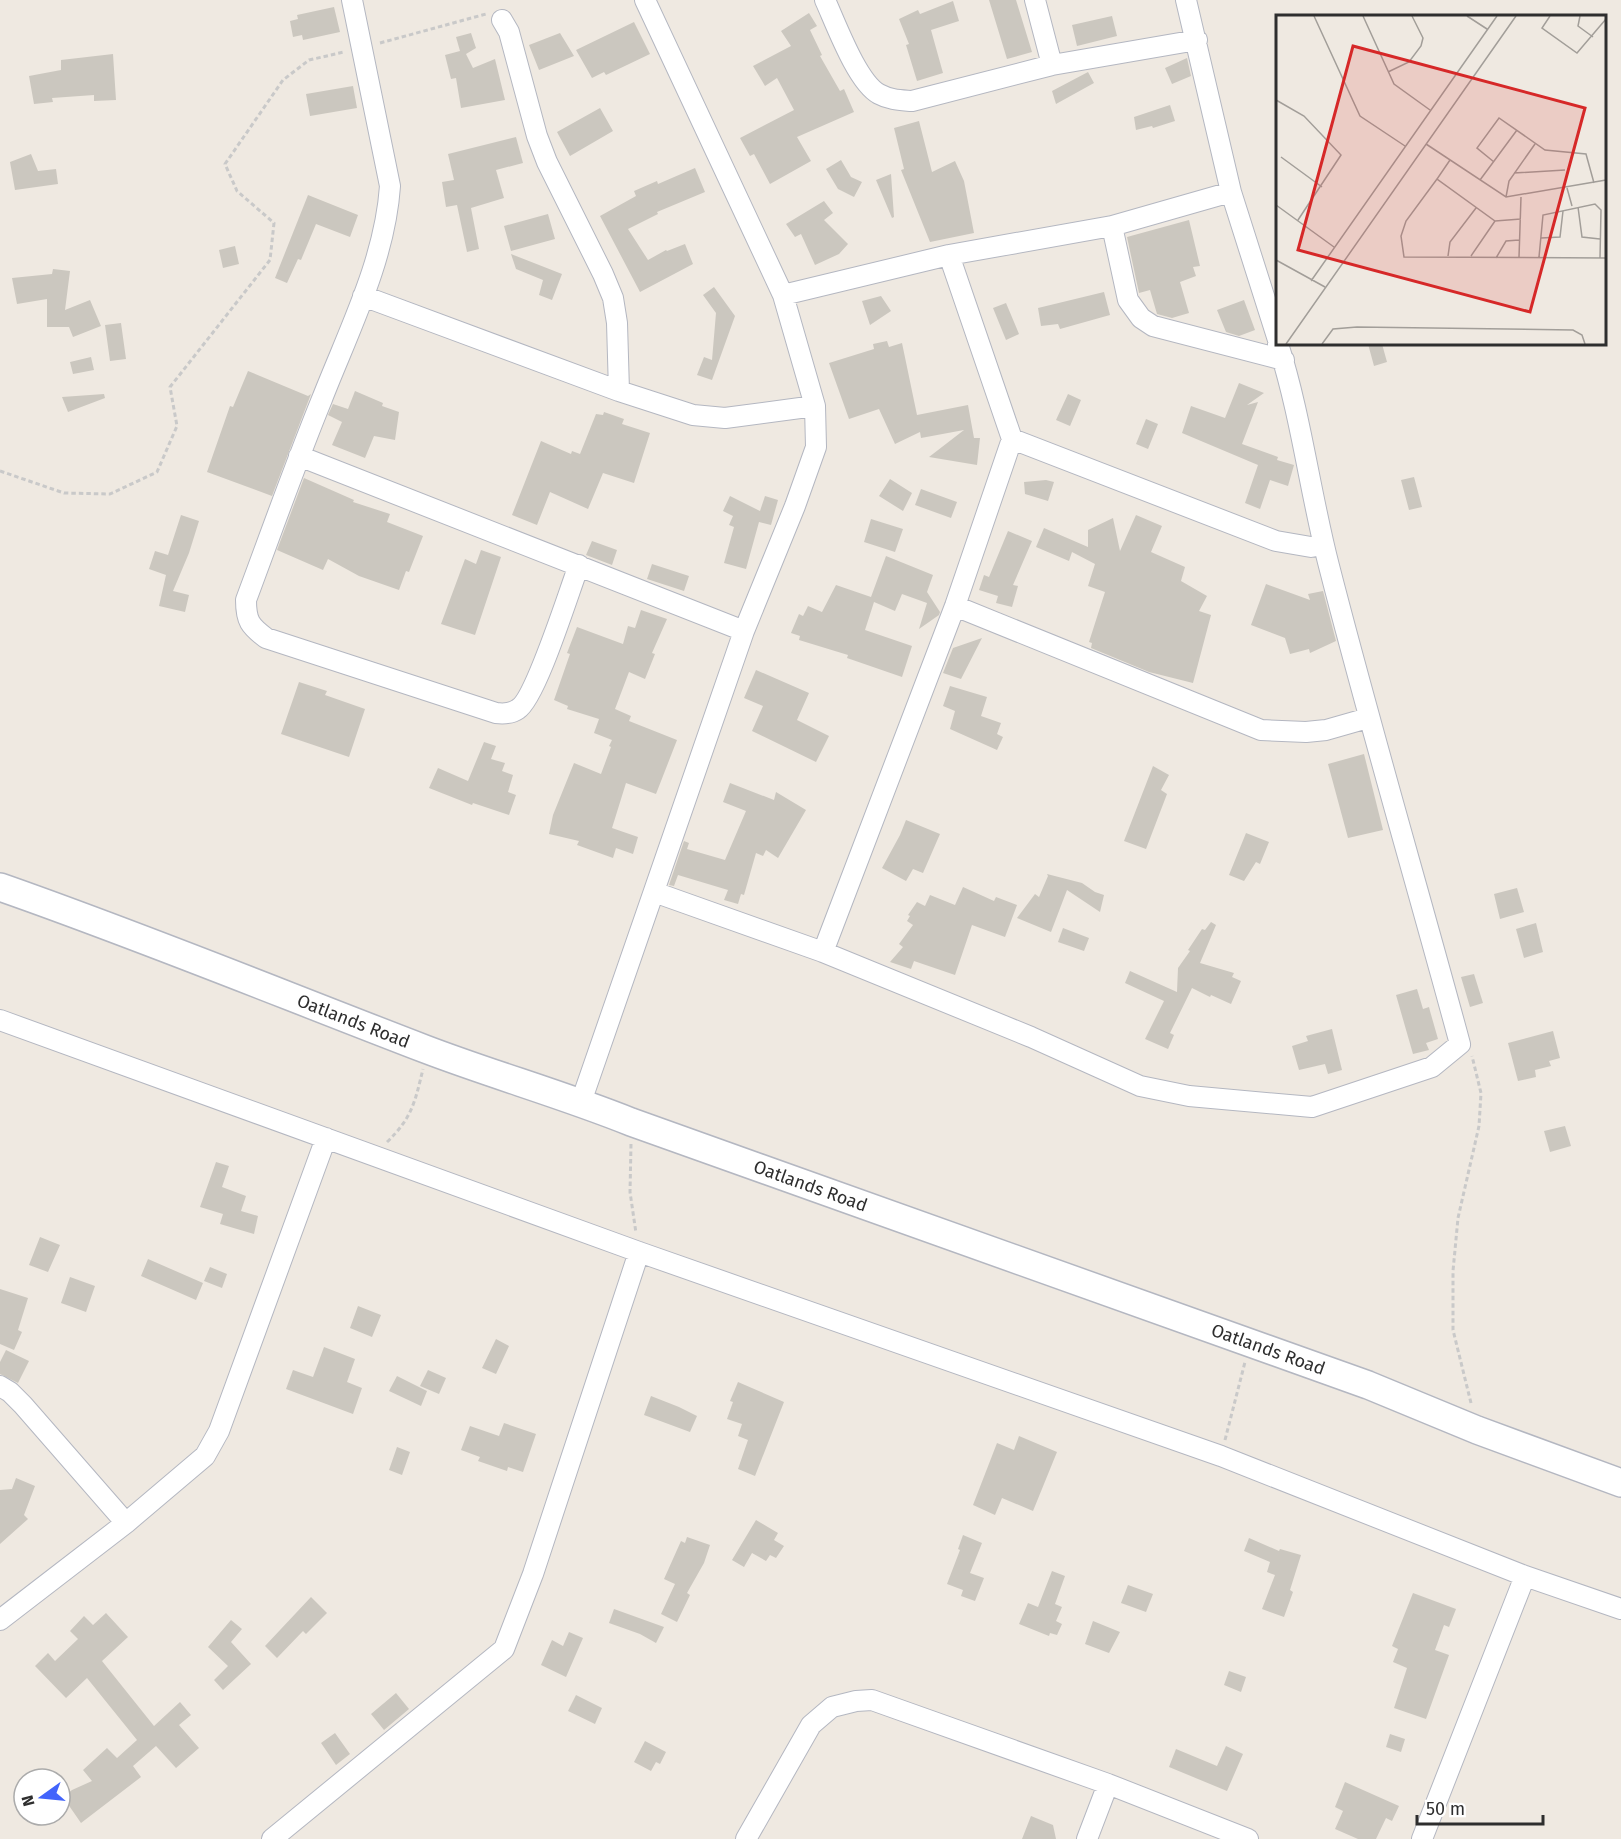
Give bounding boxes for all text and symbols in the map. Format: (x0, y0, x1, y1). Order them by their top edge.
inset map (1276, 15, 1606, 345)
street label: Oatlands Road (294, 989, 413, 1053)
street label: Oatlands Road (751, 1156, 870, 1216)
street label: Oatlands Road (1208, 1319, 1328, 1380)
north arrow (12, 1767, 72, 1827)
scale bar (1417, 1788, 1543, 1826)
text: N (17, 1793, 39, 1808)
text: 50 m (1426, 1798, 1465, 1820)

